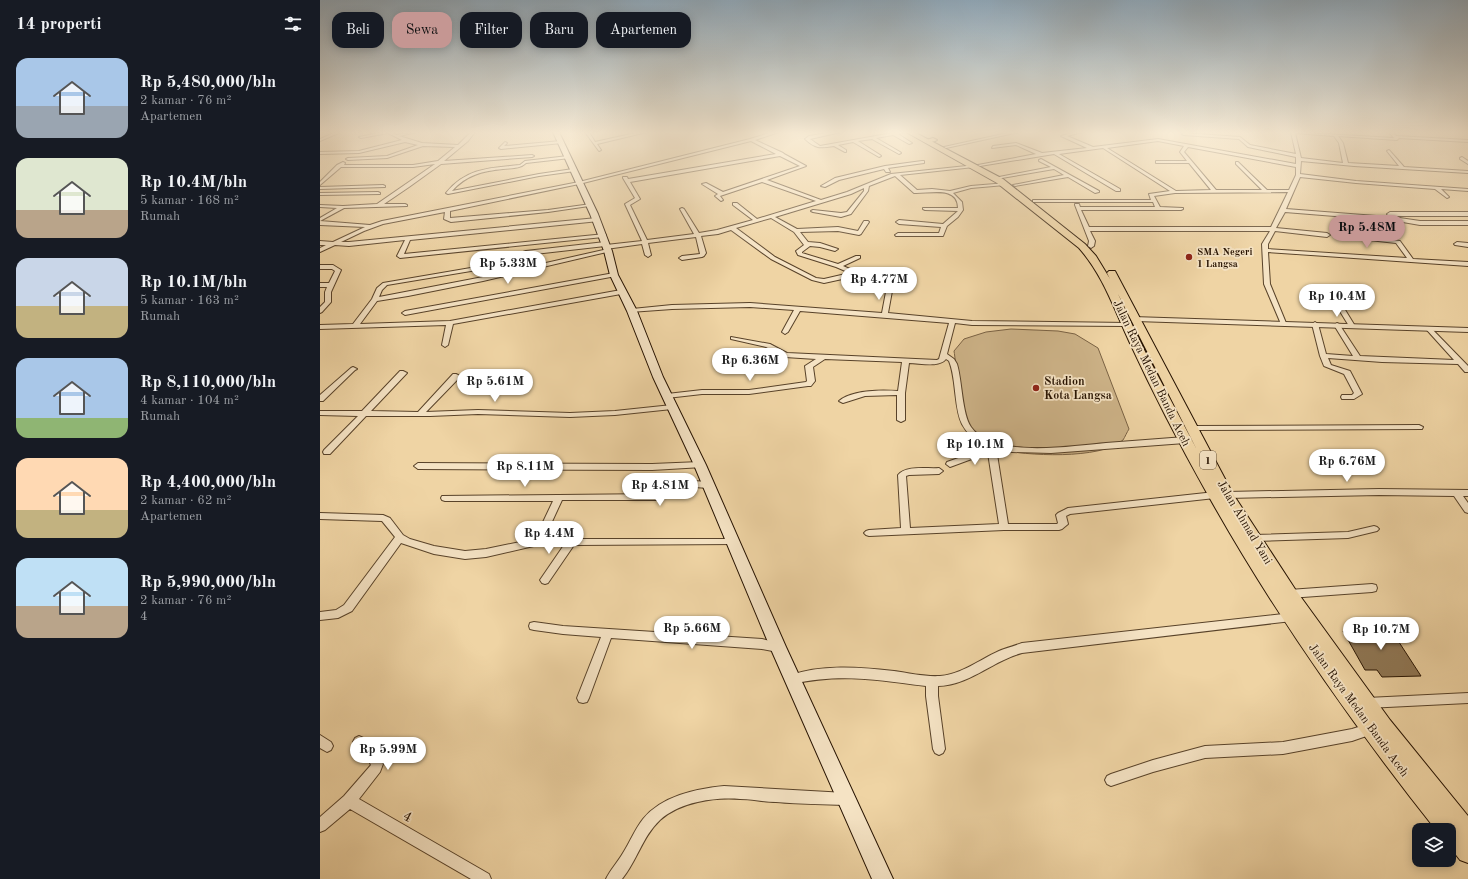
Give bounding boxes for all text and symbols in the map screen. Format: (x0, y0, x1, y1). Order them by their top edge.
chip: Beli (332, 12, 384, 48)
chip: Sewa (392, 12, 452, 48)
chip: Filter (460, 12, 522, 48)
chip: Baru (530, 12, 588, 48)
chip: Apartemen (596, 12, 691, 48)
icon: filters (282, 13, 304, 35)
text: 14 properti (16, 16, 102, 33)
icon: home (48, 74, 96, 122)
text: Rp 5,480,000/bln (140, 74, 276, 91)
text: 2 kamar · 76 m² (140, 94, 231, 107)
text: Apartemen (140, 110, 202, 123)
icon: home (48, 174, 96, 222)
text: Rp 10.4M/bln (140, 174, 247, 191)
text: 5 kamar · 168 m² (140, 194, 239, 207)
text: Rumah (140, 210, 180, 223)
pin: Rp 5.48M (1326, 215, 1408, 249)
text: Rp 5.48M (1338, 221, 1396, 234)
place label: SMA Negeri 1 Langsa (1197, 247, 1252, 269)
pin: Rp 5.33M (467, 251, 549, 285)
marker: SMA Negeri 1 Langsa (1184, 252, 1194, 262)
text: Rp 5.33M (479, 257, 537, 270)
pin: Rp 4.77M (838, 267, 920, 301)
text: Rp 4.77M (850, 273, 908, 286)
icon: home (48, 274, 96, 322)
text: Rp 10.1M/bln (140, 274, 247, 291)
pin: Rp 10.4M (1296, 284, 1378, 318)
text: Rp 10.4M (1308, 290, 1366, 303)
text: 5 kamar · 163 m² (140, 294, 239, 307)
street label: Jalan Raya Medan Banda Aceh (1110, 298, 1192, 449)
text: Rumah (140, 310, 180, 323)
pin: Rp 6.36M (709, 348, 791, 382)
text: Rp 6.36M (721, 354, 779, 367)
pin: Rp 5.61M (454, 369, 536, 403)
icon: home (48, 374, 96, 422)
text: Rp 8,110,000/bln (140, 374, 276, 391)
text: Rp 5.61M (466, 375, 524, 388)
place label: Stadion Kota Langsa (1044, 376, 1112, 402)
marker: Stadion Kota Langsa (1031, 383, 1041, 393)
text: 4 kamar · 104 m² (140, 394, 239, 407)
text: Rumah (140, 410, 180, 423)
pin: Rp 10.1M (934, 432, 1016, 466)
text: Rp 10.1M (946, 438, 1004, 451)
pin: Rp 6.76M (1306, 449, 1388, 483)
road number: 1 (1200, 451, 1216, 469)
pin: Rp 8.11M (484, 454, 566, 488)
text: Rp 6.76M (1318, 455, 1376, 468)
text: Rp 8.11M (496, 460, 554, 473)
pin: Rp 4.81M (619, 473, 701, 507)
icon: home (48, 474, 96, 522)
text: Rp 4,400,000/bln (140, 474, 276, 491)
street label: Jalan Ahmad Yani (1214, 478, 1274, 567)
text: Rp 4.81M (631, 479, 689, 492)
text: 2 kamar · 62 m² (140, 494, 231, 507)
text: Apartemen (140, 510, 202, 523)
pin: Rp 4.4M (512, 521, 586, 555)
text: Rp 4.4M (524, 527, 574, 540)
icon: home (48, 574, 96, 622)
text: Rp 5,990,000/bln (140, 574, 276, 591)
text: 2 kamar · 76 m² (140, 594, 231, 607)
text: 4 (140, 610, 148, 623)
pin: Rp 5.66M (651, 616, 733, 650)
pin: Rp 10.7M (1340, 617, 1422, 651)
text: Rp 5.66M (663, 622, 721, 635)
text: Rp 10.7M (1352, 623, 1410, 636)
street label: Jalan Raya Medan Banda Aceh (1306, 642, 1411, 780)
pin: Rp 5.99M (347, 737, 429, 771)
text: Rp 5.99M (359, 743, 417, 756)
street label: 4 (401, 809, 414, 825)
map controls (1412, 823, 1456, 867)
button: layers (1412, 823, 1456, 867)

